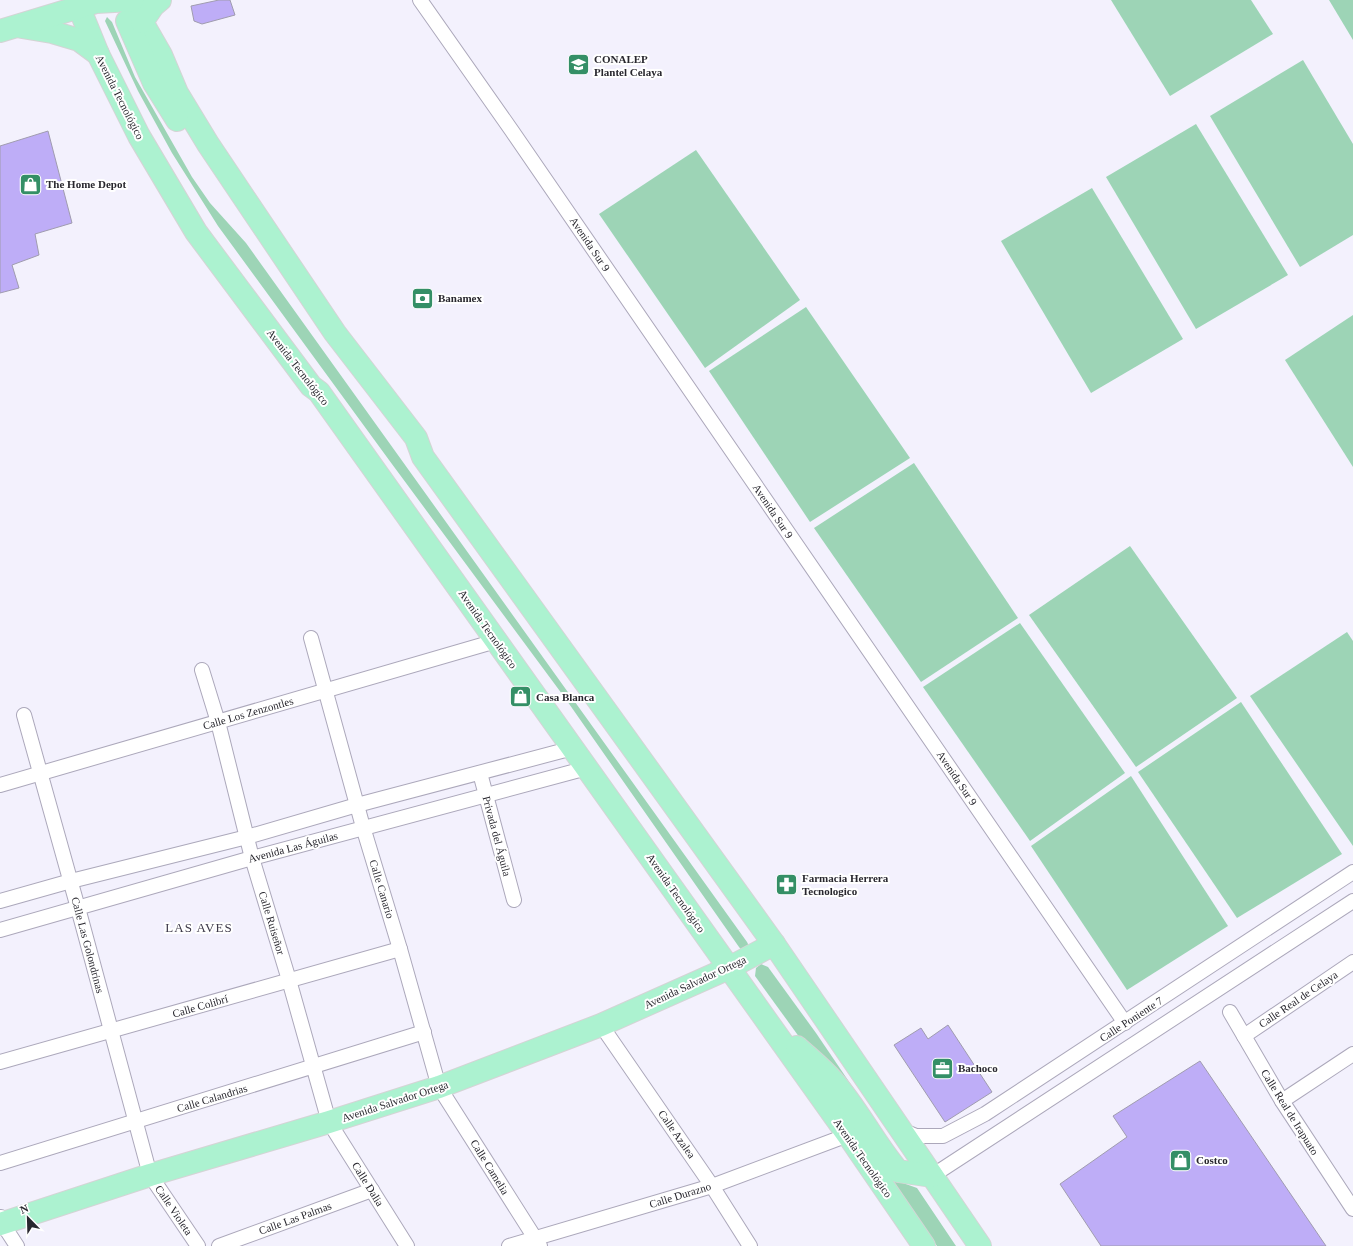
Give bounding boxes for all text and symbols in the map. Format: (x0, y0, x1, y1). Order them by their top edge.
school or university icon: CONALEP Plantel Celaya (565, 52, 591, 78)
street label: Avenida Tecnológico (93, 53, 147, 142)
place label: CONALEP Plantel Celaya (594, 53, 663, 78)
shop icon: The Home Depot (18, 171, 44, 197)
place label: The Home Depot (46, 178, 126, 190)
street label: Avenida Sur 9 (567, 215, 613, 274)
bank icon: Banamex (410, 285, 436, 311)
place label: Banamex (438, 292, 483, 304)
street label: Avenida Tecnológico (265, 327, 332, 408)
street label: Avenida Sur 9 (750, 482, 796, 541)
street label: Avenida Tecnológico (456, 587, 520, 671)
shop icon: Casa Blanca (507, 684, 533, 710)
place label: Casa Blanca (536, 691, 595, 703)
street label: Calle Los Zenzontles (201, 694, 295, 732)
street label: Avenida Sur 9 (934, 749, 980, 808)
street label: Privada del Águila (481, 795, 513, 877)
street label: Avenida Las Águilas (247, 829, 339, 865)
street label: Avenida Tecnológico (644, 851, 708, 935)
street label: Calle Canario (367, 858, 397, 920)
pharmacy icon: Farmacia Herrera Tecnologico (773, 871, 799, 897)
place label: Farmacia Herrera Tecnologico (802, 872, 889, 897)
street label: Calle Ruiseñor (257, 890, 287, 956)
street label: Calle Las Golondrinas (69, 896, 107, 994)
district label: LAS AVES (165, 920, 233, 935)
street label: Avenida Salvador Ortega (642, 953, 748, 1011)
street label: Calle Real de Celaya (1256, 968, 1340, 1030)
street label: Calle Colibrí (171, 992, 229, 1020)
street label: Calle Poniente 7 (1097, 994, 1165, 1044)
office icon: Bachoco (930, 1055, 956, 1081)
place label: Bachoco (958, 1062, 998, 1074)
street label: Calle Real de Irapuato (1259, 1067, 1321, 1157)
street label: Avenida Salvador Ortega (340, 1078, 450, 1124)
street label: Calle Calandrias (175, 1082, 249, 1114)
street label: Calle Azalea (656, 1108, 698, 1160)
street label: Avenida Tecnológico (831, 1116, 895, 1200)
street label: Calle Camelia (468, 1137, 512, 1197)
shop icon: Costco (1168, 1147, 1194, 1173)
place label: Costco (1196, 1154, 1228, 1166)
street label: Calle Dalia (350, 1160, 386, 1208)
street label: Calle Durazno (648, 1180, 713, 1210)
street label: Calle Violeta (153, 1183, 195, 1237)
north arrow (8, 1198, 48, 1238)
street label: Calle Las Palmas (257, 1199, 333, 1237)
text: N (18, 1202, 30, 1216)

